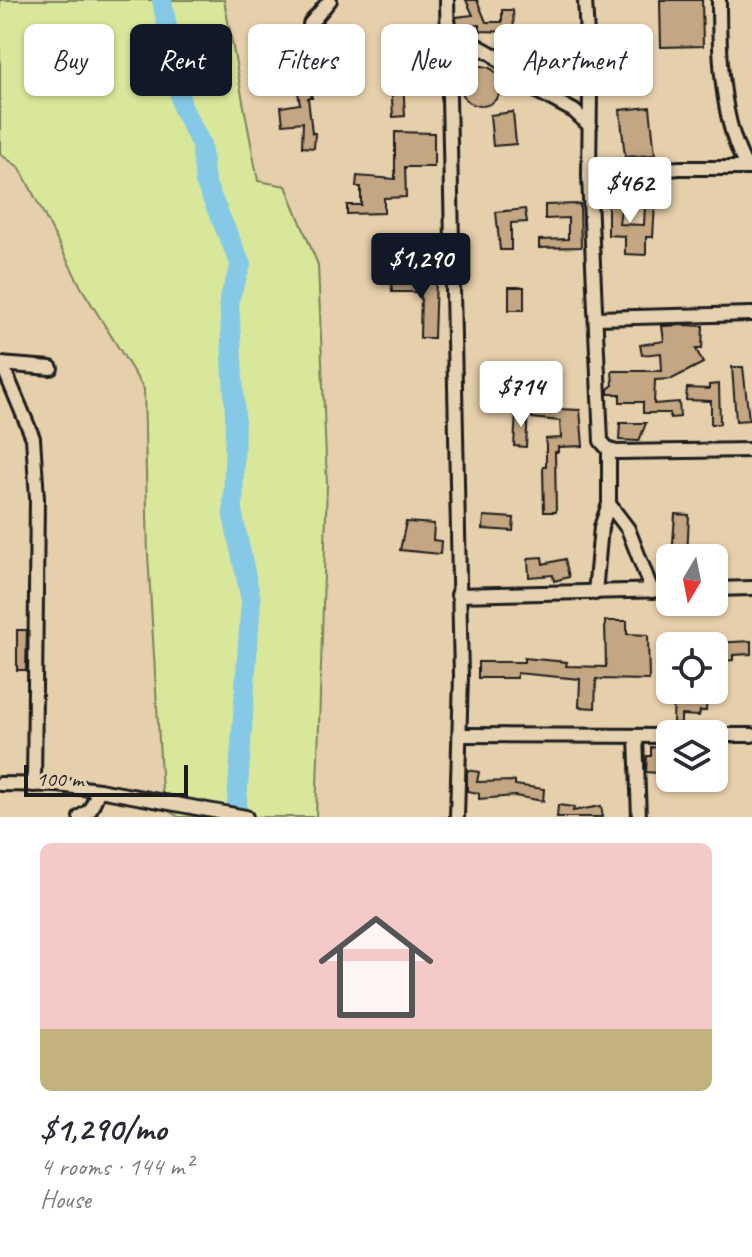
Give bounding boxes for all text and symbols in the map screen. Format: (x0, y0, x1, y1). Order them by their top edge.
chip: Buy (24, 24, 114, 96)
chip: Rent (130, 24, 232, 96)
chip: Filters (248, 24, 365, 96)
chip: New (381, 24, 478, 96)
chip: Apartment (494, 24, 653, 96)
pin: $462 (583, 157, 677, 225)
text: $462 (606, 166, 654, 199)
pin: $1,290 (356, 233, 486, 301)
text: $1,290 (389, 242, 453, 275)
pin: $714 (474, 361, 568, 429)
text: $714 (498, 370, 544, 403)
north arrow (656, 544, 728, 616)
map controls (656, 544, 728, 792)
button: locate (656, 632, 728, 704)
button: layers (656, 720, 728, 792)
scale bar (24, 761, 188, 797)
text: 100 m (36, 765, 83, 793)
icon: home (304, 895, 448, 1039)
text: $1,290/mo (40, 1107, 166, 1150)
text: 4 rooms · 144 m² (40, 1150, 192, 1183)
text: House (40, 1183, 91, 1216)

